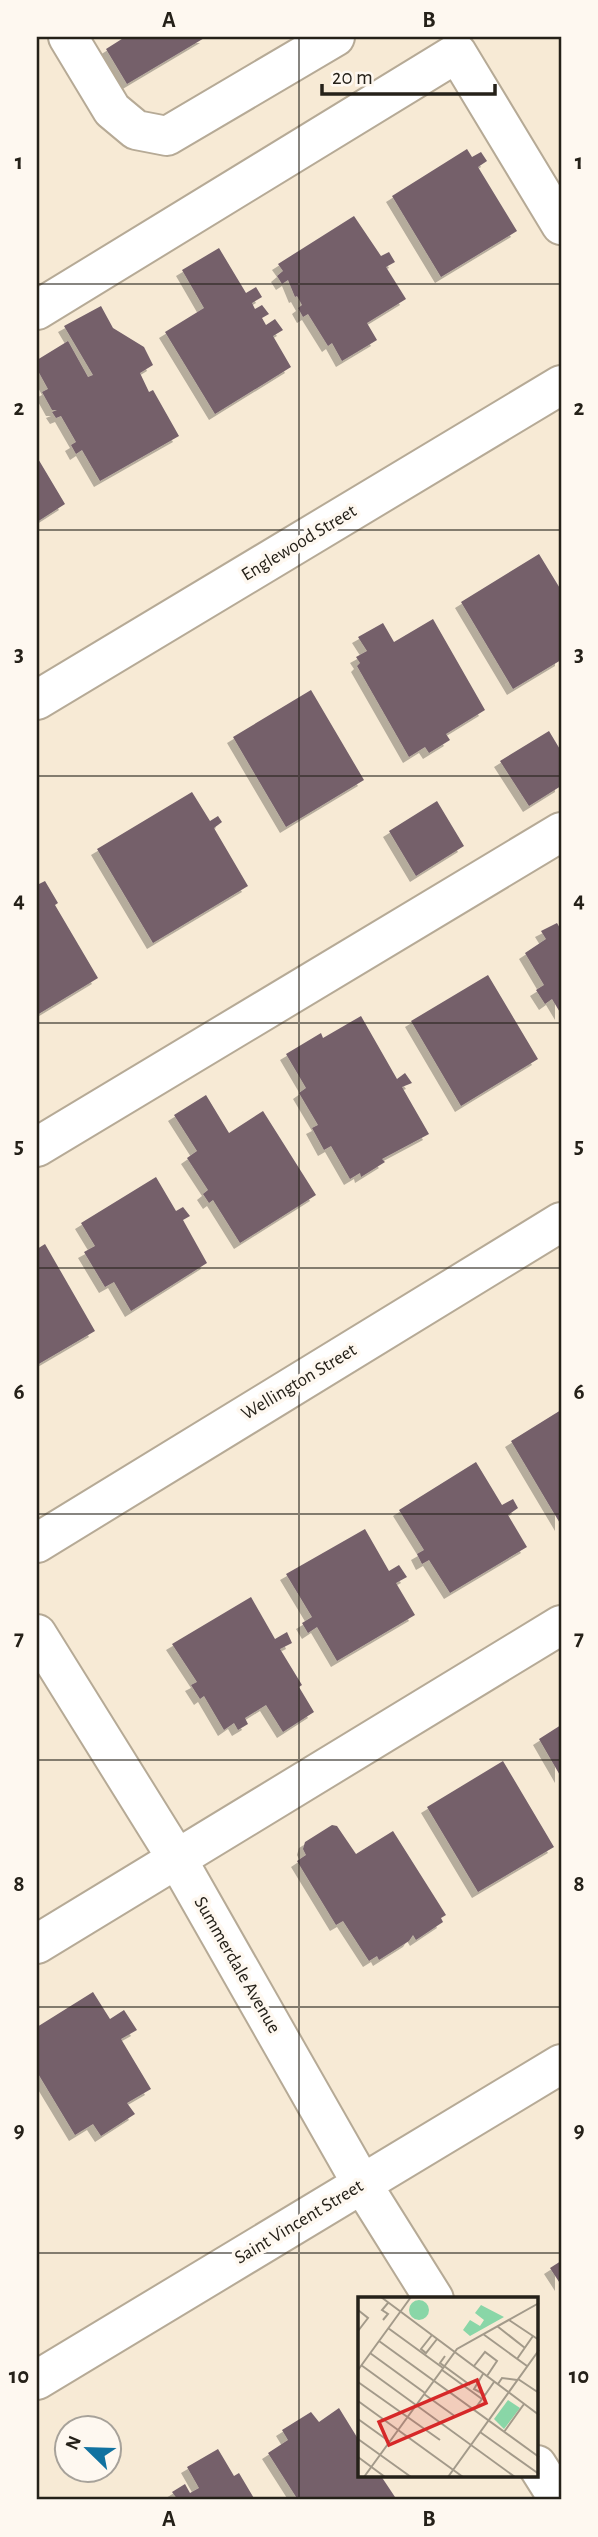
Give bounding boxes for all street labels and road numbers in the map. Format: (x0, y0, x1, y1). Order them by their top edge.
street label: Englewood Street (238, 501, 360, 585)
street label: Wellington Street (238, 1340, 360, 1424)
street label: Summerdale Avenue (190, 1893, 284, 2037)
street label: Saint Vincent Street (232, 2176, 366, 2268)

